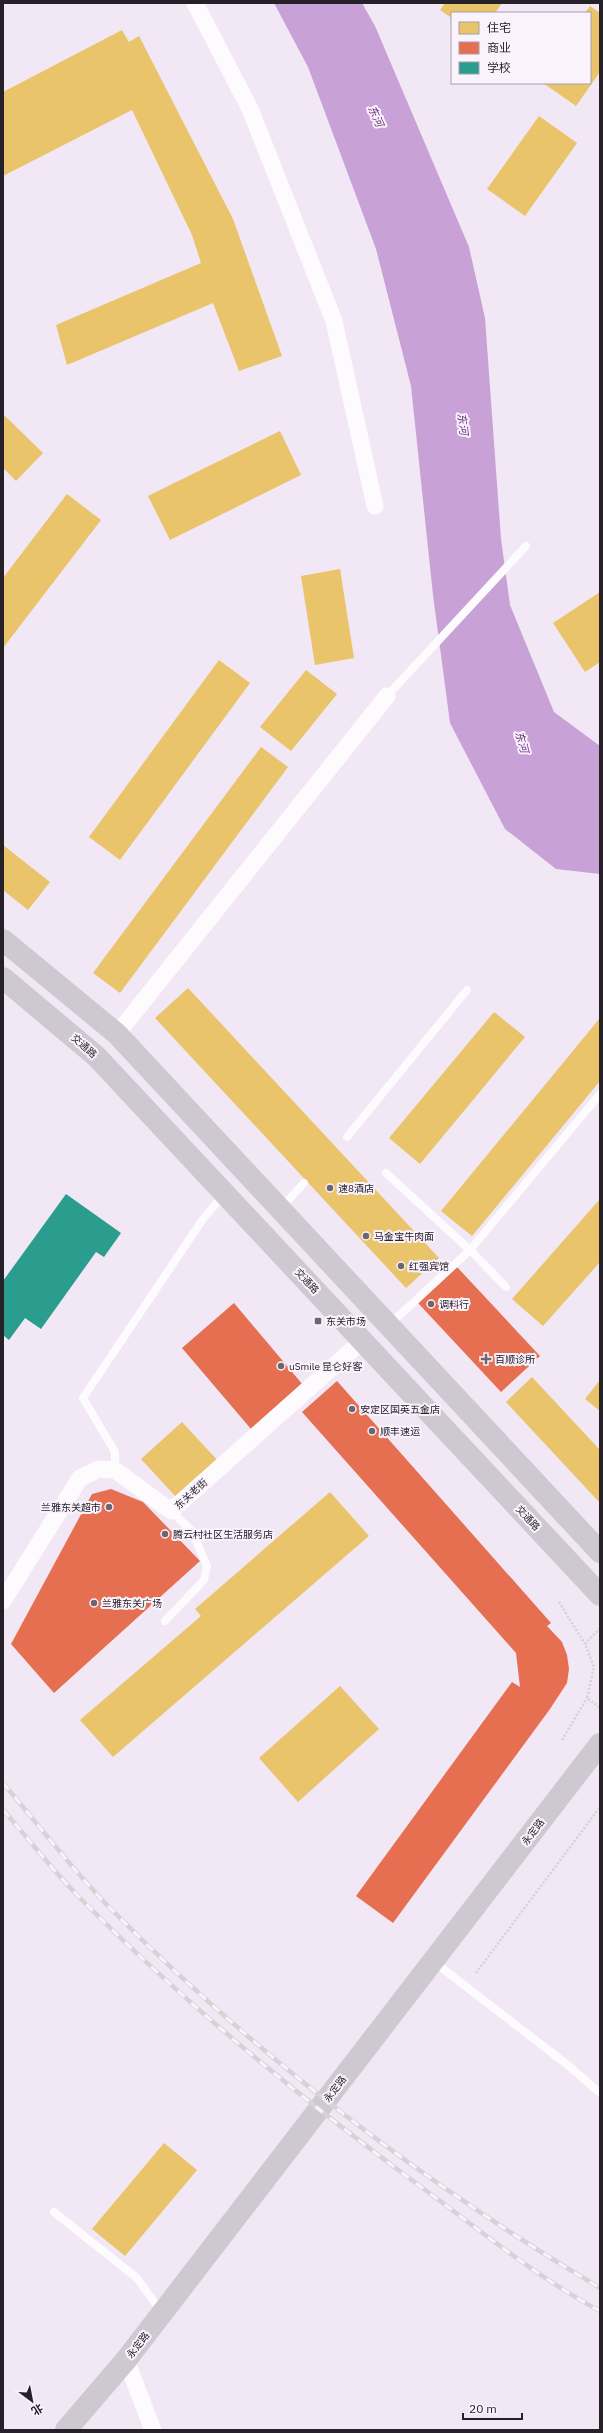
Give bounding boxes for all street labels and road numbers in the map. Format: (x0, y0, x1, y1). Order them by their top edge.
street label: 交通路 (68, 1031, 100, 1061)
street label: 交通路 (292, 1266, 322, 1296)
street label: 东关老街 (172, 1476, 210, 1512)
street label: 交通路 (513, 1503, 543, 1533)
street label: 永定路 (519, 1816, 547, 1848)
street label: 永定路 (321, 2073, 349, 2105)
street label: 永定路 (124, 2329, 152, 2361)

